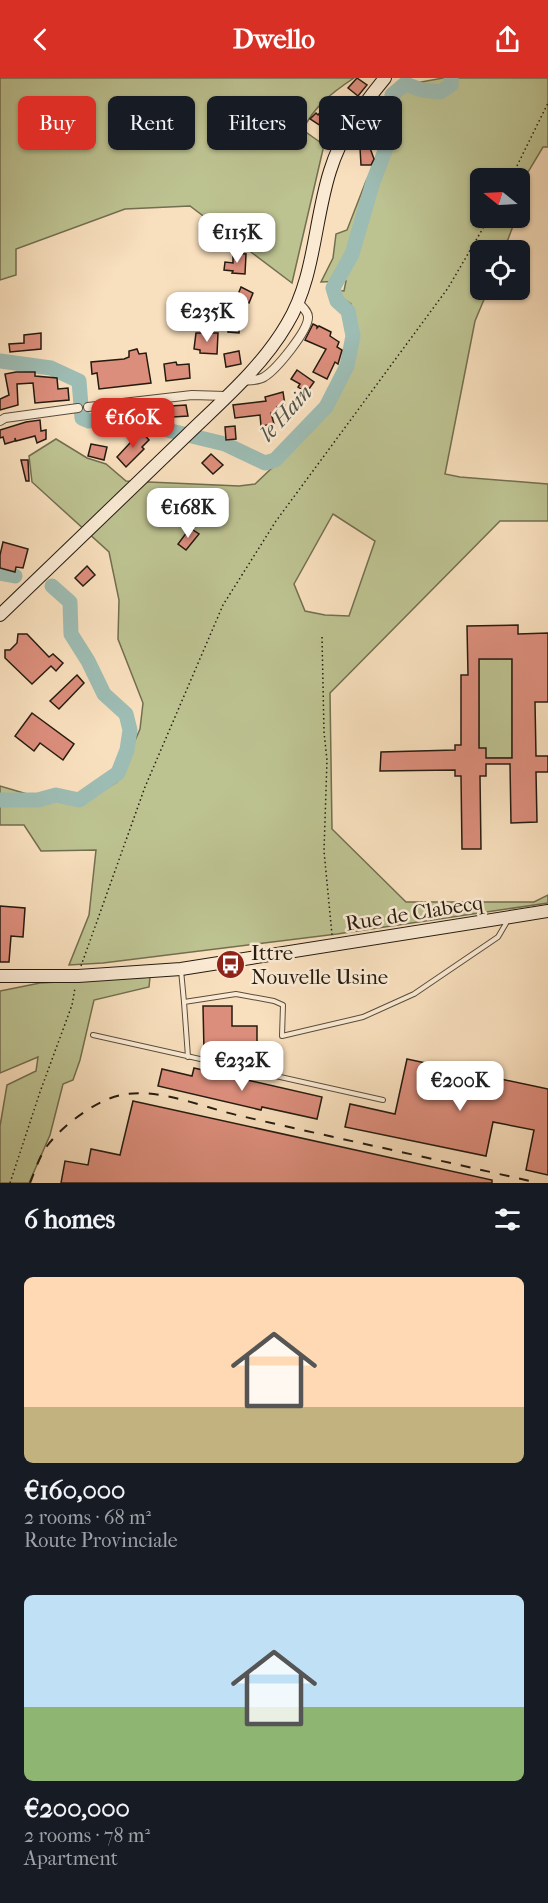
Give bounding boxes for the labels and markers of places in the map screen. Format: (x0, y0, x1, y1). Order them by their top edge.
pin: €115K (195, 213, 279, 264)
pin: €235K (165, 292, 249, 343)
pin: €160K (91, 398, 175, 449)
pin: €168K (146, 488, 230, 539)
place label: Ittre Nouvelle Usine (251, 941, 388, 989)
bus stop icon: Ittre Nouvelle Usine (214, 949, 246, 981)
pin: €232K (200, 1041, 284, 1092)
pin: €200K (418, 1061, 502, 1112)

